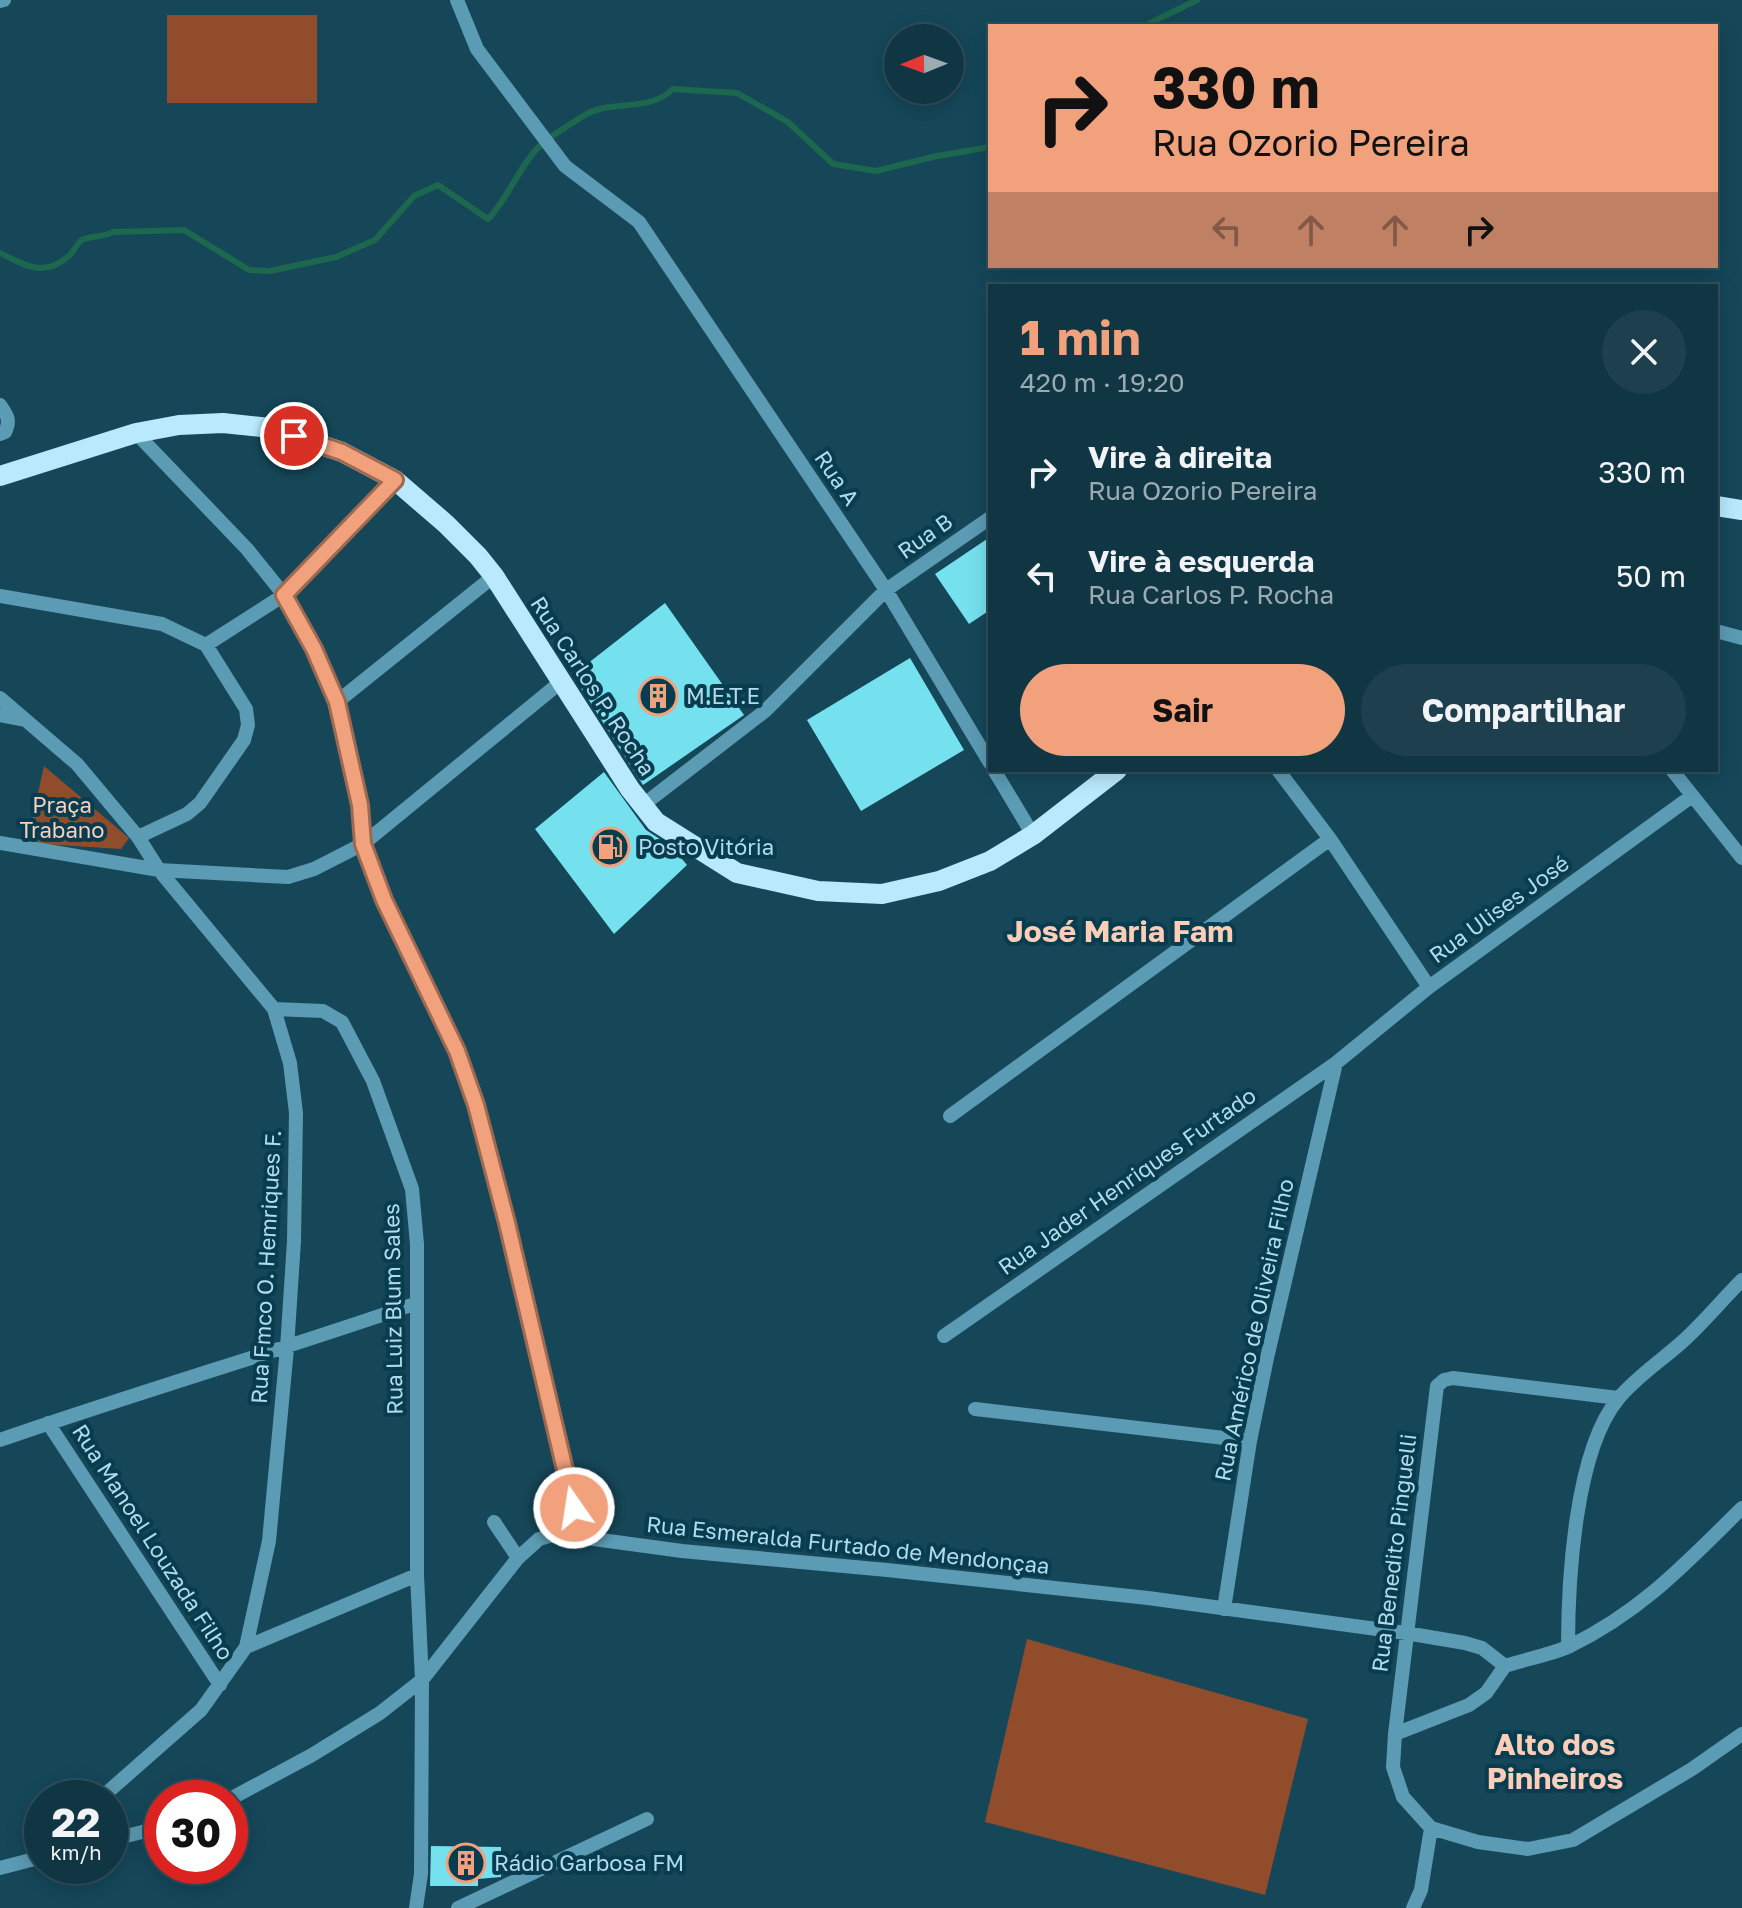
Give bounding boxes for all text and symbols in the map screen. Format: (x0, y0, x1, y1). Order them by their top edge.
north arrow (884, 24, 964, 104)
map controls (884, 24, 964, 104)
text: 330 m (1152, 53, 1320, 120)
icon: right (1020, 56, 1124, 160)
text: Rua Ozorio Pereira (1152, 121, 1470, 164)
icon: left (1205, 208, 1249, 252)
icon: ahead (1289, 208, 1333, 252)
icon: ahead (1373, 208, 1417, 252)
icon: right (1457, 208, 1501, 252)
text: 1 min (1020, 308, 1141, 366)
button: close (1602, 310, 1686, 394)
text: 420 m · 19:20 (1020, 367, 1185, 398)
pin (260, 402, 328, 470)
icon: arrive (272, 414, 316, 458)
text: Vire à direita (1088, 439, 1272, 475)
street label: Rua A (809, 445, 866, 511)
icon: right (1020, 450, 1064, 494)
text: 330 m (1598, 454, 1686, 490)
text: Rua Ozorio Pereira (1088, 475, 1317, 506)
street label: Rua B (892, 507, 957, 564)
text: Vire à esquerda (1088, 543, 1314, 579)
icon: left (1020, 554, 1064, 598)
text: 50 m (1616, 558, 1686, 594)
text: Rua Carlos P. Rocha (1088, 579, 1334, 610)
street label: Rua Carlos P. Rocha (525, 591, 661, 780)
button: Sair (1020, 664, 1345, 756)
button: Compartilhar (1361, 664, 1686, 756)
building icon: M.E.T.E (637, 675, 679, 717)
place label: M.E.T.E (686, 682, 760, 709)
park label: Praça Trabano (19, 791, 105, 843)
fuel station icon: Posto Vitória (589, 826, 631, 868)
place label: Posto Vitória (638, 833, 774, 860)
street label: Rua Ulises José (1424, 849, 1574, 968)
district label: José Maria Fam (1007, 913, 1233, 949)
street label: Rua Jader Henriques Furtado (993, 1081, 1261, 1280)
street label: Rua Fmco O. Hemriques F. (245, 1129, 286, 1405)
street label: Rua Américo de Oliveira Filho (1208, 1176, 1299, 1484)
street label: Rua Luiz Blum Sales (377, 1203, 408, 1415)
street label: Rua Manoel Louzada Filho (67, 1419, 240, 1665)
street label: Rua Benedito Pinguelli (1365, 1432, 1422, 1674)
position arrow (532, 1466, 616, 1550)
street label: Rua Esmeralda Furtado de Mendonçaa (645, 1510, 1051, 1579)
district label: Alto dos Pinheiros (1487, 1726, 1623, 1796)
speed limit sign: 30 (144, 1780, 248, 1884)
text: 22 (52, 1798, 100, 1846)
text: km/h (51, 1840, 101, 1864)
building icon: Rádio Garbosa FM (445, 1842, 487, 1884)
place label: Rádio Garbosa FM (494, 1849, 684, 1876)

